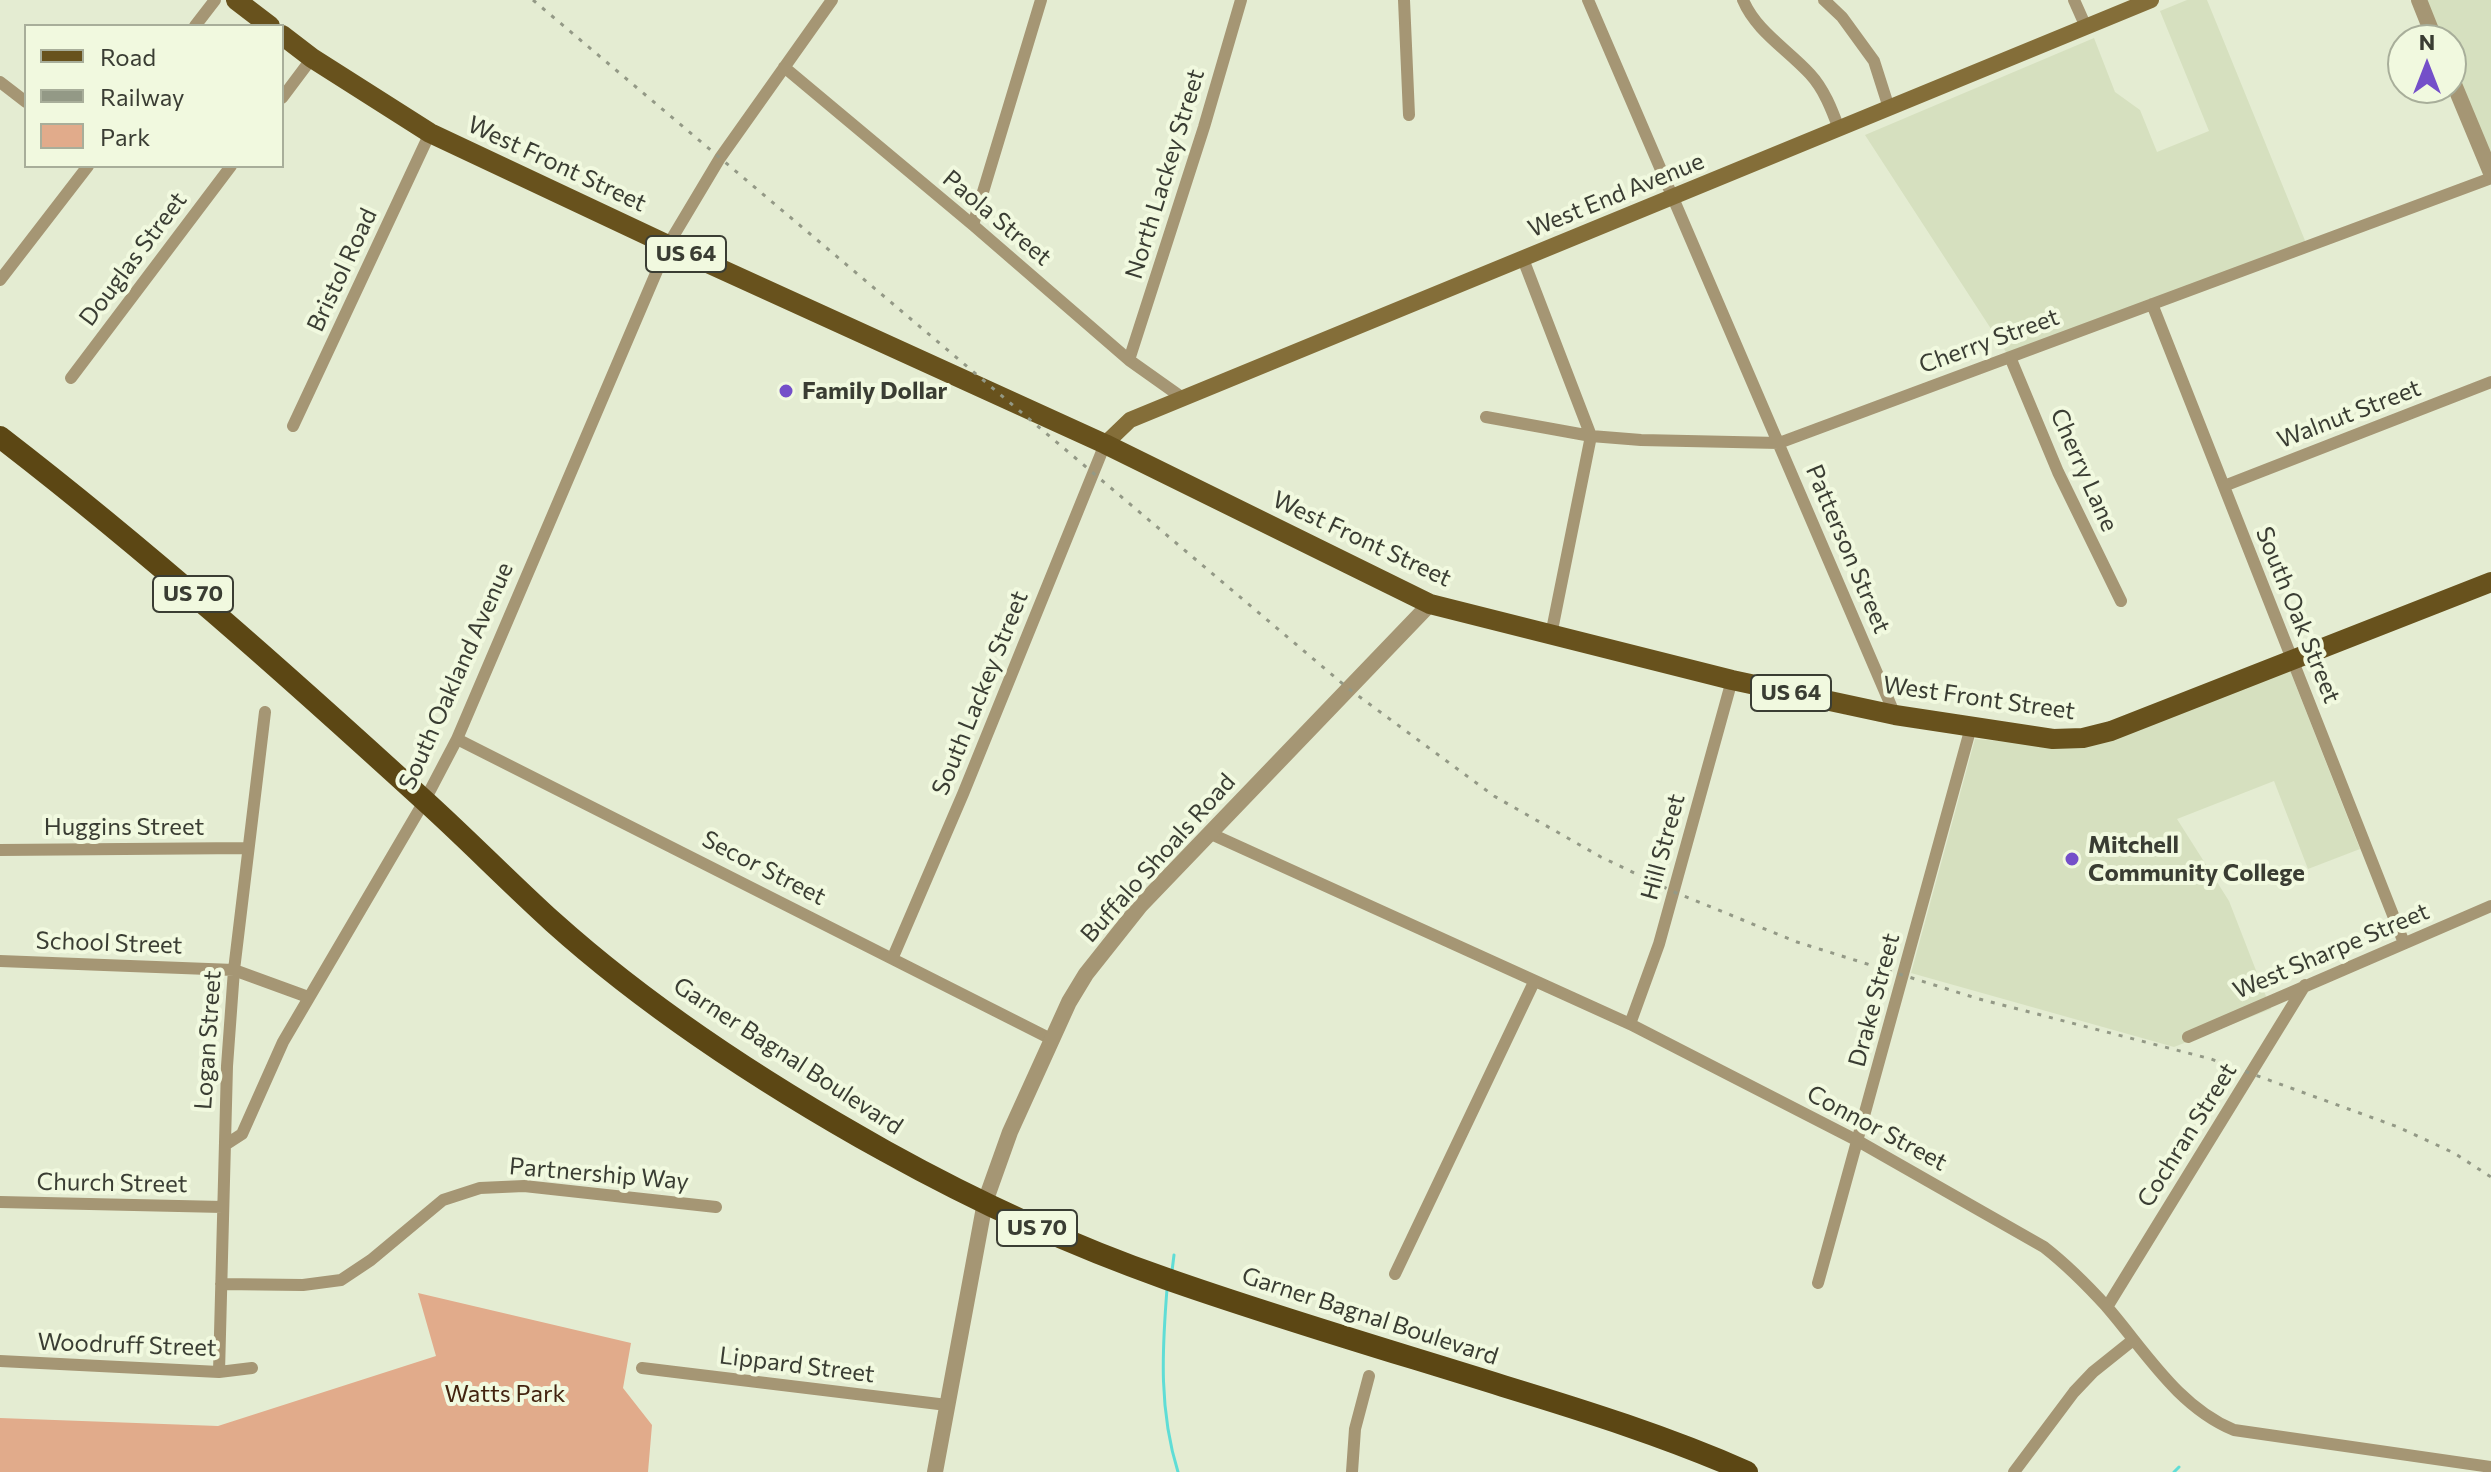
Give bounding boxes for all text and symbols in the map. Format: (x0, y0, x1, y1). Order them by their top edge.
legend (24, 24, 284, 168)
north arrow (2387, 24, 2467, 104)
text: N (2419, 28, 2435, 55)
text: Road (100, 42, 156, 71)
street label: North Lackey Street (1119, 66, 1211, 282)
text: Railway (100, 82, 185, 111)
street label: West Front Street (463, 110, 651, 218)
text: Park (100, 122, 150, 151)
street label: West End Avenue (1524, 147, 1708, 243)
street label: Paola Street (937, 164, 1057, 272)
street label: Douglas Street (73, 186, 193, 332)
street label: Bristol Road (301, 204, 383, 336)
road number: US 64 (646, 236, 726, 272)
street label: Cherry Street (1915, 302, 2063, 380)
street label: Walnut Street (2273, 373, 2425, 455)
place label: Family Dollar (802, 377, 948, 405)
marker: Family Dollar (777, 382, 795, 400)
street label: Cherry Lane (2044, 404, 2124, 536)
street label: Patterson Street (1800, 460, 1896, 638)
street label: West Front Street (1268, 485, 1456, 593)
street label: South Oak Street (2250, 523, 2346, 707)
street label: South Oakland Avenue (393, 558, 519, 794)
road number: US 70 (153, 576, 233, 612)
street label: South Lackey Street (926, 587, 1034, 799)
street label: West Front Street (1881, 670, 2077, 726)
road number: US 64 (1751, 675, 1831, 711)
street label: Buffalo Shoals Road (1075, 768, 1241, 948)
street label: Hill Street (1635, 791, 1691, 903)
street label: Huggins Street (44, 813, 204, 841)
street label: Secor Street (697, 825, 831, 911)
place label: Mitchell Community College (2088, 831, 2305, 887)
marker: Mitchell Community College (2063, 850, 2081, 868)
street label: West Sharpe Street (2229, 897, 2433, 1005)
street label: School Street (35, 926, 183, 960)
street label: Drake Street (1842, 930, 1906, 1070)
street label: Logan Street (189, 969, 227, 1111)
street label: Garner Bagnal Boulevard (668, 971, 908, 1141)
street label: Cochran Street (2131, 1058, 2243, 1212)
street label: Connor Street (1802, 1079, 1952, 1177)
street label: Partnership Way (508, 1152, 690, 1196)
street label: Church Street (36, 1167, 188, 1199)
road number: US 70 (997, 1210, 1077, 1246)
street label: Garner Bagnal Boulevard (1238, 1261, 1502, 1371)
street label: Woodruff Street (37, 1327, 217, 1363)
street label: Lippard Street (718, 1341, 876, 1389)
park label: Watts Park (444, 1380, 566, 1408)

